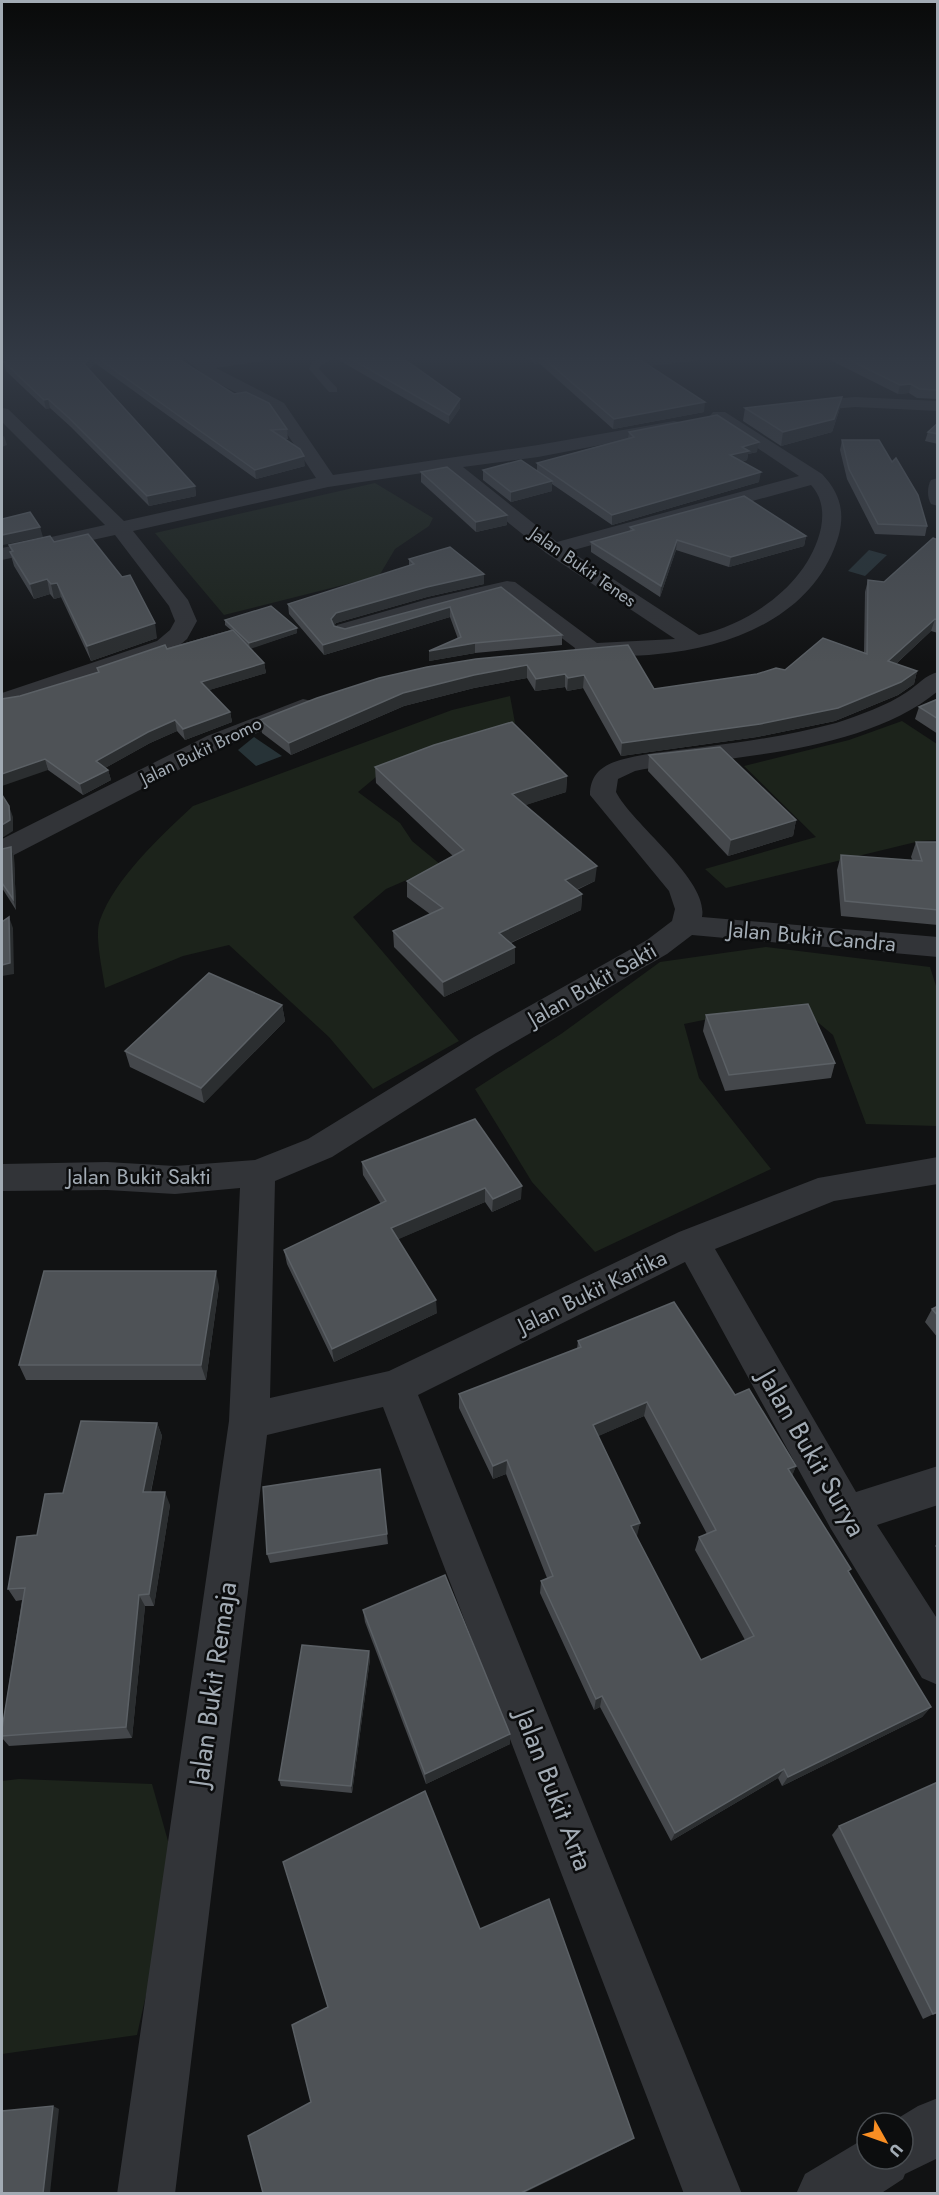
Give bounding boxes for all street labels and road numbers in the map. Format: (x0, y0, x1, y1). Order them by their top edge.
street label: Jalan Bukit Tenes (523, 520, 641, 613)
street label: Jalan Bukit Bromo (134, 710, 266, 793)
street label: Jalan Bukit Candra (724, 912, 897, 959)
street label: Jalan Bukit Sakti (519, 934, 662, 1035)
street label: Jalan Bukit Sakti (64, 1160, 211, 1192)
street label: Jalan Bukit Kartika (509, 1241, 672, 1342)
street label: Jalan Bukit Surya (747, 1359, 876, 1544)
street label: Jalan Bukit Remaja (178, 1579, 246, 1792)
street label: Jalan Bukit Arta (505, 1701, 603, 1876)

